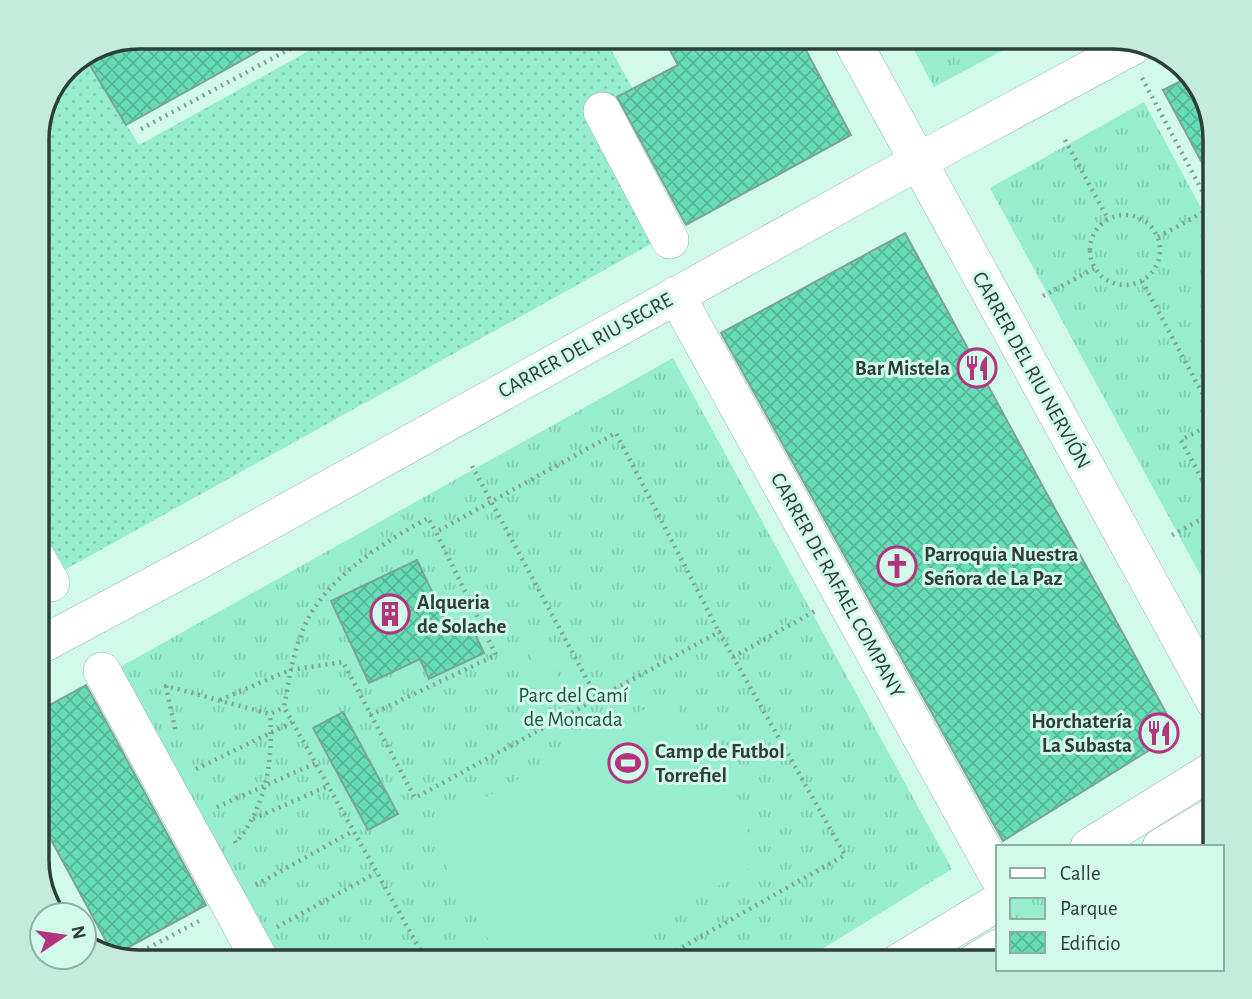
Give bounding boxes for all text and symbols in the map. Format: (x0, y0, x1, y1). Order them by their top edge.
street label: CARRER DEL RIU NERVIÓN (969, 267, 1096, 472)
street label: CARRER DEL RIU SEGRE (495, 289, 676, 402)
restaurant icon: Bar Mistela (956, 347, 998, 389)
place label: Bar Mistela (855, 358, 950, 379)
street label: CARRER DE RAFAEL COMPANY (767, 469, 908, 701)
place label: Parroquia Nuestra Señora de La Paz (924, 544, 1078, 589)
church icon: Parroquia Nuestra Señora de La Paz (876, 545, 918, 587)
place label: Alqueria de Solache (417, 592, 506, 637)
building icon: Alqueria de Solache (369, 593, 411, 635)
park label: Parc del Camí de Moncada (518, 685, 629, 730)
place label: Horchatería La Subasta (1031, 711, 1132, 756)
restaurant icon: Horchatería La Subasta (1138, 712, 1180, 754)
place label: Camp de Futbol Torrefiel (655, 741, 785, 786)
sports icon: Camp de Futbol Torrefiel (607, 742, 649, 784)
legend (996, 845, 1224, 971)
text: Calle (1060, 863, 1101, 884)
text: Parque (1060, 898, 1118, 919)
north arrow (28, 901, 98, 971)
text: N (67, 924, 89, 941)
text: Edificio (1060, 933, 1121, 954)

